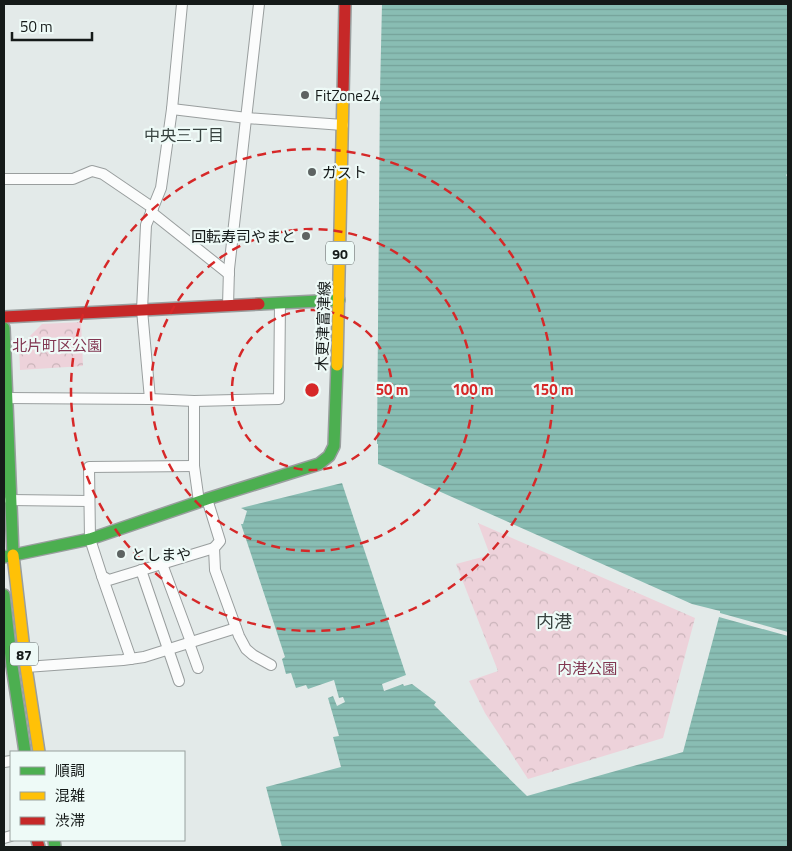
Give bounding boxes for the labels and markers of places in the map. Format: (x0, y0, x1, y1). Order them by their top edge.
place label: FitZone24 (315, 84, 380, 107)
marker: FitZone24 (299, 89, 311, 101)
place label: ガスト (322, 161, 367, 184)
marker: ガスト (306, 166, 318, 178)
place label: 回転寿司やまと (191, 225, 296, 248)
marker: 回転寿司やまと (300, 230, 312, 242)
centre of rings (303, 381, 321, 399)
place label: としまや (131, 543, 191, 566)
marker: としまや (115, 548, 127, 560)

